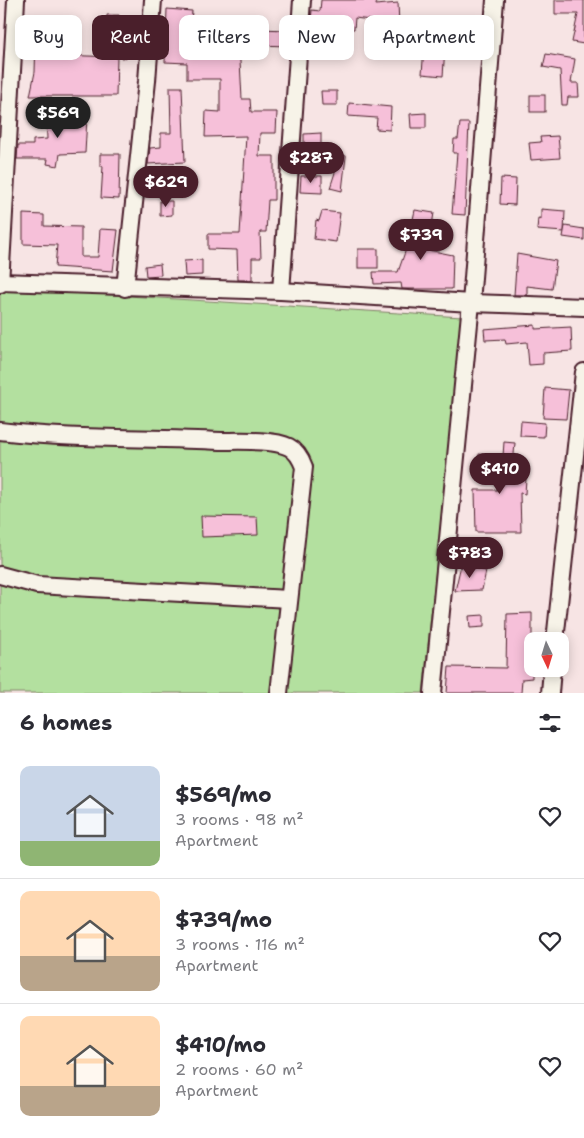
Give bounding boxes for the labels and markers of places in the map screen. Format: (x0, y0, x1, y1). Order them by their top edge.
pin: $569 (28, 96, 88, 139)
pin: $287 (281, 142, 341, 184)
pin: $629 (136, 166, 196, 208)
pin: $739 (391, 218, 451, 261)
pin: $410 (470, 452, 530, 495)
pin: $783 (440, 536, 500, 579)

